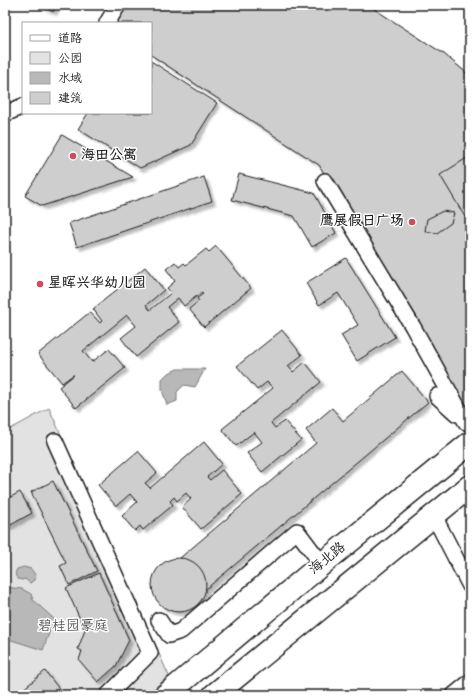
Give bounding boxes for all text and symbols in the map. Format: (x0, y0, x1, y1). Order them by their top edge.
legend (22, 22, 152, 114)
text: 道路 (58, 31, 82, 48)
text: 公园 (58, 51, 82, 68)
text: 水域 (58, 71, 82, 88)
text: 建筑 (58, 91, 82, 108)
place label: 海田公寓 (81, 146, 137, 166)
marker: 海田公寓 (68, 151, 78, 161)
place label: 鹰展假日广场 (320, 212, 404, 232)
marker: 鹰展假日广场 (407, 217, 417, 227)
place label: 星晖兴华幼儿园 (48, 274, 146, 294)
marker: 星晖兴华幼儿园 (35, 279, 45, 289)
street label: 海北路 (305, 538, 351, 580)
park label: 碧桂园豪庭 (38, 617, 108, 637)

